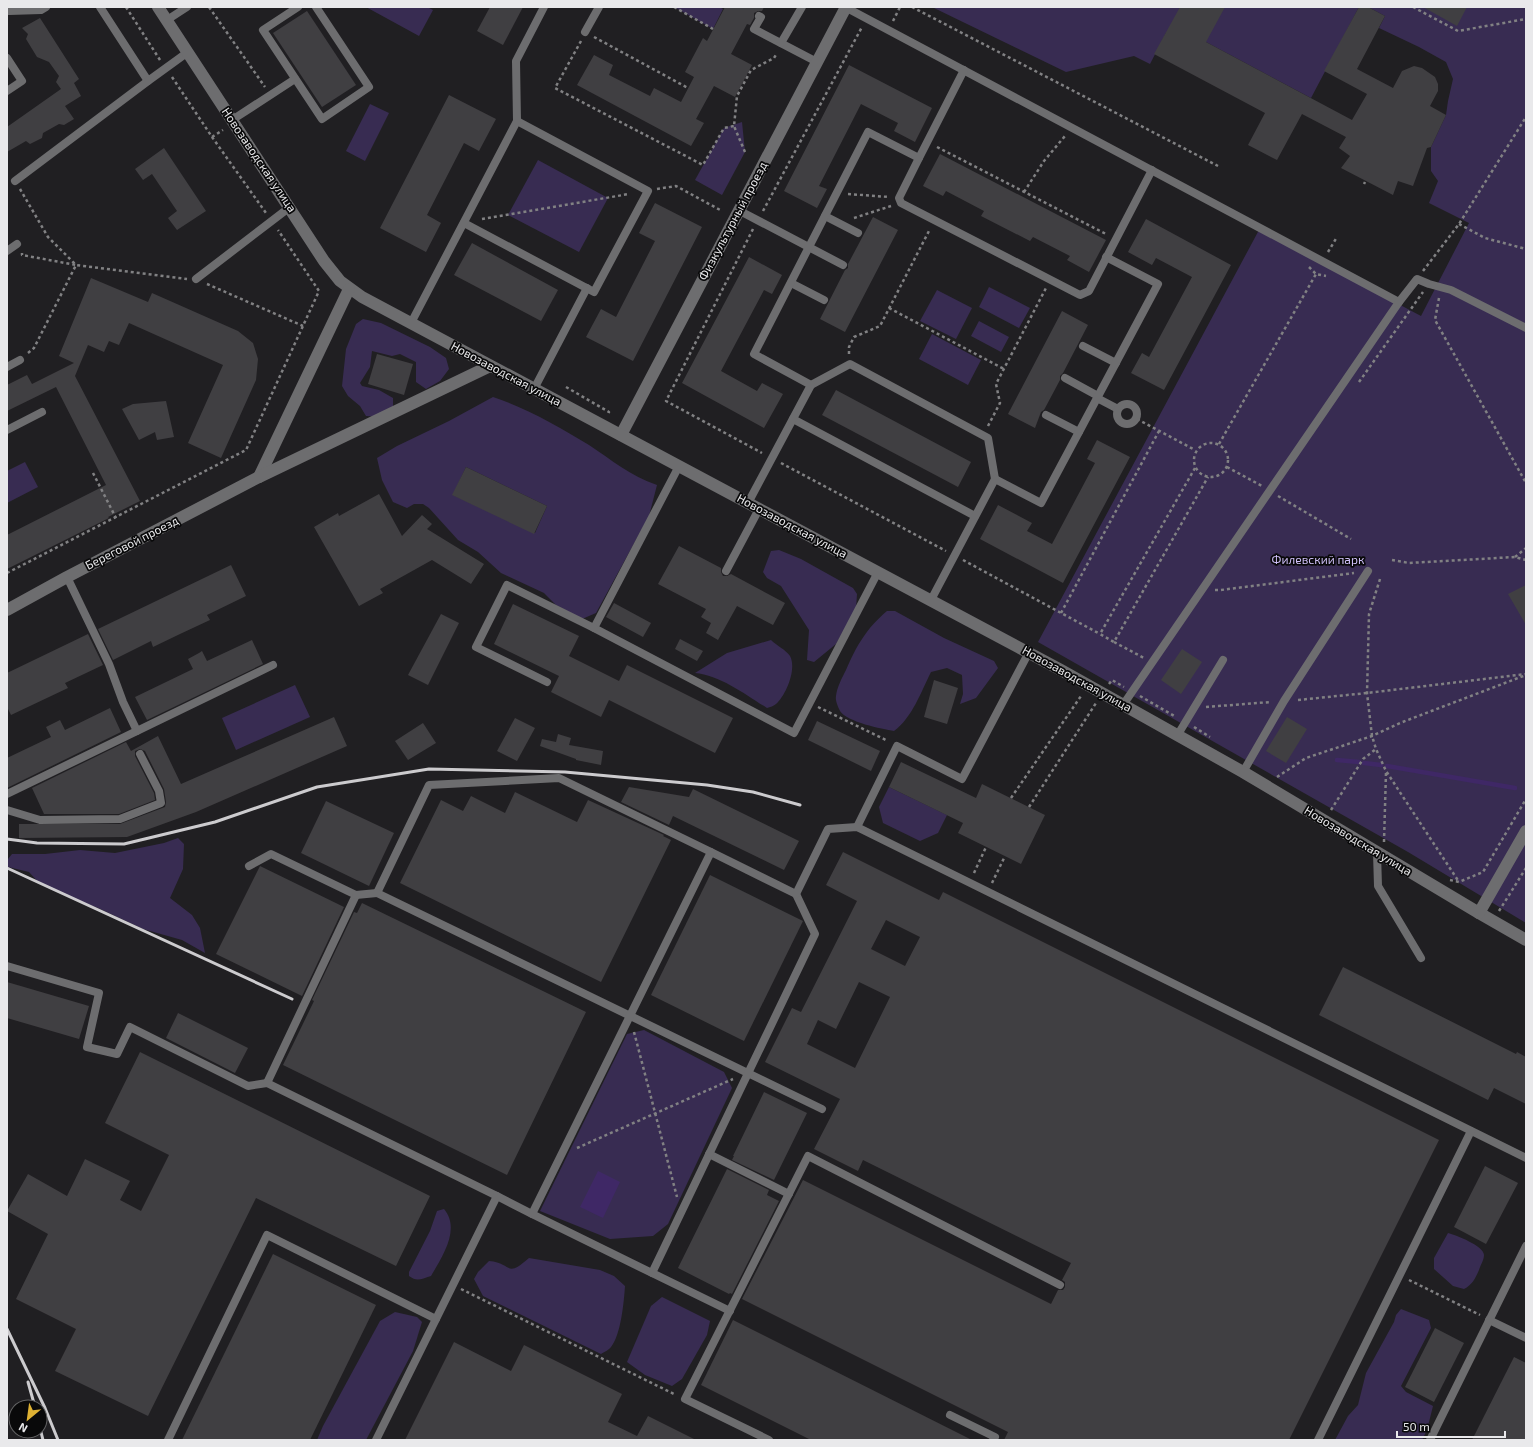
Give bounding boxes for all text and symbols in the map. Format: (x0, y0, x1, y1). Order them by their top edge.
street label: Новозаводская улица (219, 105, 300, 215)
street label: Физкультурный проезд (695, 159, 770, 283)
street label: Новозаводская улица (448, 338, 564, 409)
street label: Новозаводская улица (734, 490, 850, 561)
street label: Береговой проезд (83, 513, 181, 572)
park label: Филевский парк (1272, 552, 1365, 566)
street label: Новозаводская улица (1020, 642, 1135, 715)
street label: Новозаводская улица (1302, 803, 1415, 879)
north arrow (8, 1399, 48, 1439)
scale bar (1397, 1413, 1505, 1439)
text: 50 m (1403, 1419, 1430, 1433)
text: N (16, 1421, 30, 1436)

